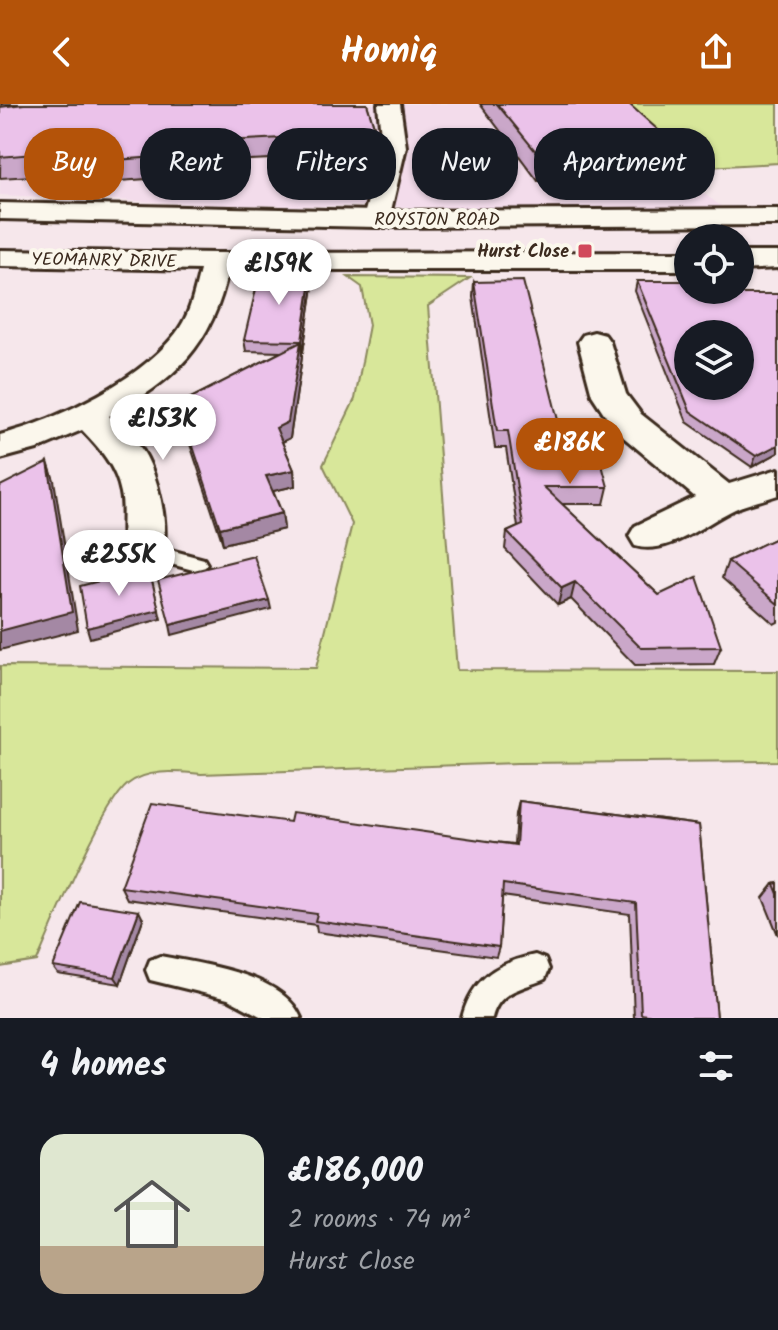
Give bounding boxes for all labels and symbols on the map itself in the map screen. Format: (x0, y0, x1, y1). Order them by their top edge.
street label: ROYSTON ROAD (374, 206, 500, 235)
place label: Hurst Close (477, 238, 569, 267)
pin: £159K (223, 239, 335, 307)
marker: Hurst Close (576, 242, 594, 260)
street label: YEOMANRY DRIVE (31, 246, 177, 277)
pin: £153K (107, 394, 219, 462)
pin: £186K (514, 418, 626, 486)
pin: £255K (63, 530, 175, 598)

